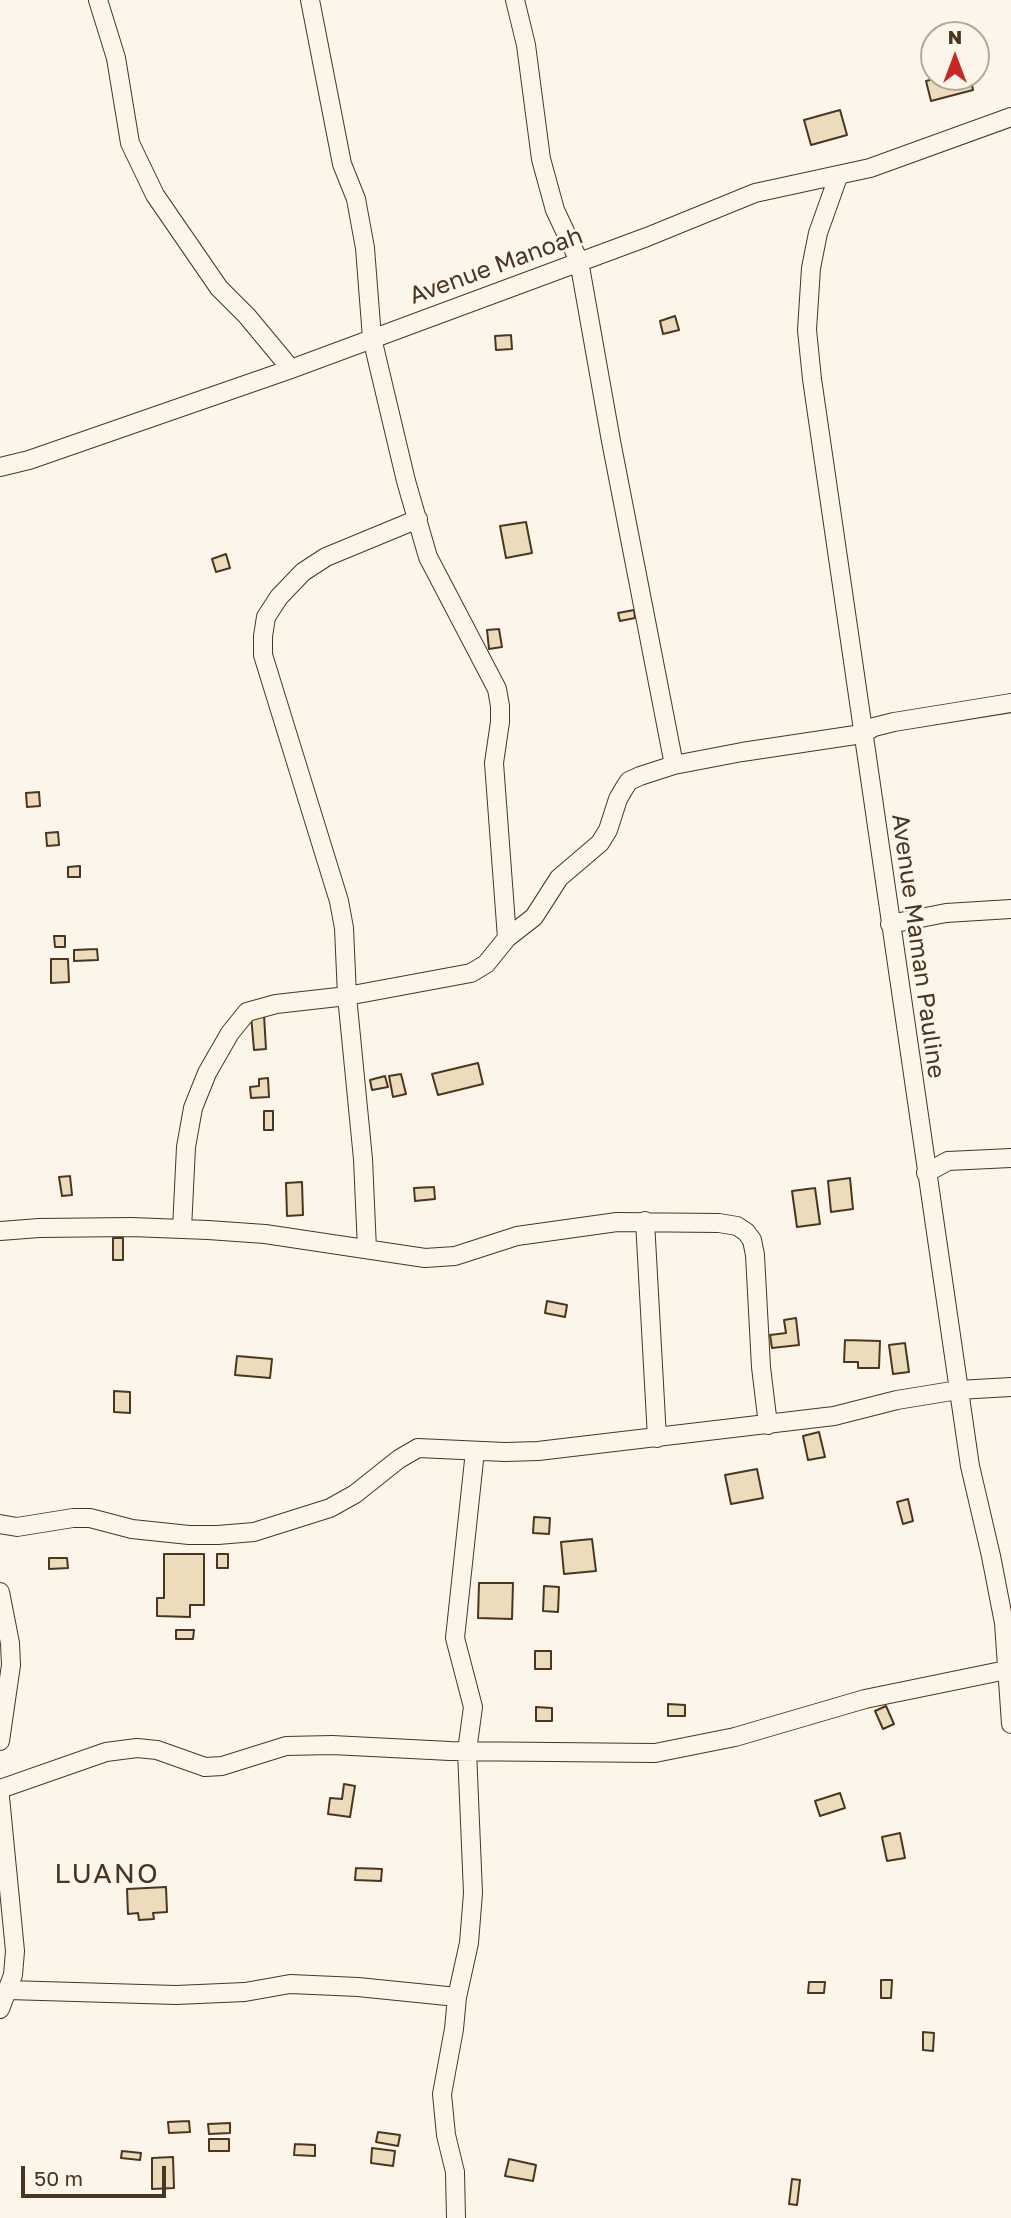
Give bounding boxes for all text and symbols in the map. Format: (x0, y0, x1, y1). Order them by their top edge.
north arrow (920, 21, 990, 91)
text: N (948, 25, 962, 48)
street label: Avenue Manoah (405, 221, 587, 311)
street label: Avenue Maman Pauline (885, 812, 951, 1080)
district label: LUANO (55, 1857, 159, 1891)
scale bar (24, 2152, 170, 2196)
text: 50 m (34, 2165, 83, 2191)

